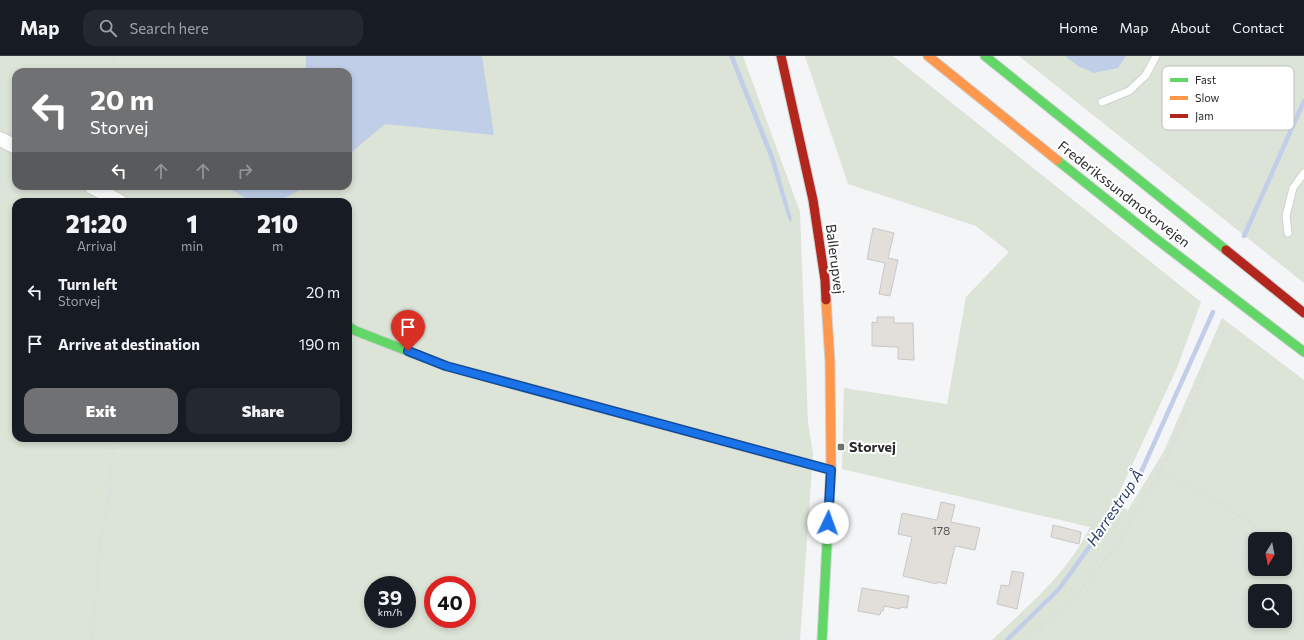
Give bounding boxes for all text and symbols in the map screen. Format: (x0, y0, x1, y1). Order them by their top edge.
search box (83, 10, 363, 46)
text: Map (20, 16, 59, 39)
icon: search (97, 17, 119, 39)
text: Search here (129, 19, 209, 37)
text: Home (1059, 19, 1098, 36)
text: Map (1120, 19, 1148, 36)
text: About (1170, 19, 1210, 36)
text: Contact (1232, 19, 1284, 36)
legend (1162, 66, 1294, 130)
text: Fast (1195, 73, 1217, 86)
text: 20 m (90, 82, 154, 116)
icon: left (24, 84, 76, 136)
text: Slow (1195, 91, 1220, 104)
text: Jam (1195, 109, 1214, 123)
text: Storvej (90, 116, 149, 138)
street label: Frederikssundmotorvejen (1055, 137, 1194, 250)
icon: left (108, 160, 130, 182)
icon: ahead (150, 160, 172, 182)
icon: ahead (192, 160, 214, 182)
icon: right (234, 160, 256, 182)
text: 21:20 (66, 209, 127, 238)
text: 1 (187, 209, 198, 238)
text: 210 (257, 209, 298, 238)
street label: Ballerupvej (823, 223, 848, 295)
text: Arrival (77, 238, 116, 254)
text: min (181, 238, 203, 254)
text: m (272, 238, 283, 254)
text: Turn left (58, 275, 117, 293)
icon: left (24, 281, 46, 303)
text: 20 m (306, 283, 340, 301)
text: Storvej (58, 293, 100, 309)
pin (391, 310, 425, 351)
icon: arrive (397, 316, 419, 338)
icon: arrive (24, 333, 46, 355)
text: Arrive at destination (58, 335, 200, 353)
text: 190 m (299, 335, 340, 353)
button: Exit (24, 388, 178, 434)
button: Share (186, 388, 340, 434)
place label: Storvej (849, 438, 896, 455)
marker: Storvej (836, 442, 846, 452)
water label: Harrestrup Å (1081, 465, 1146, 549)
position arrow (807, 502, 849, 544)
house number: 178 (932, 523, 950, 537)
north arrow (1248, 532, 1292, 576)
map controls (1248, 532, 1292, 628)
speed limit sign: 40 (424, 576, 476, 628)
button: search (1248, 584, 1292, 628)
text: 39 (378, 585, 402, 609)
text: km/h (378, 606, 402, 618)

